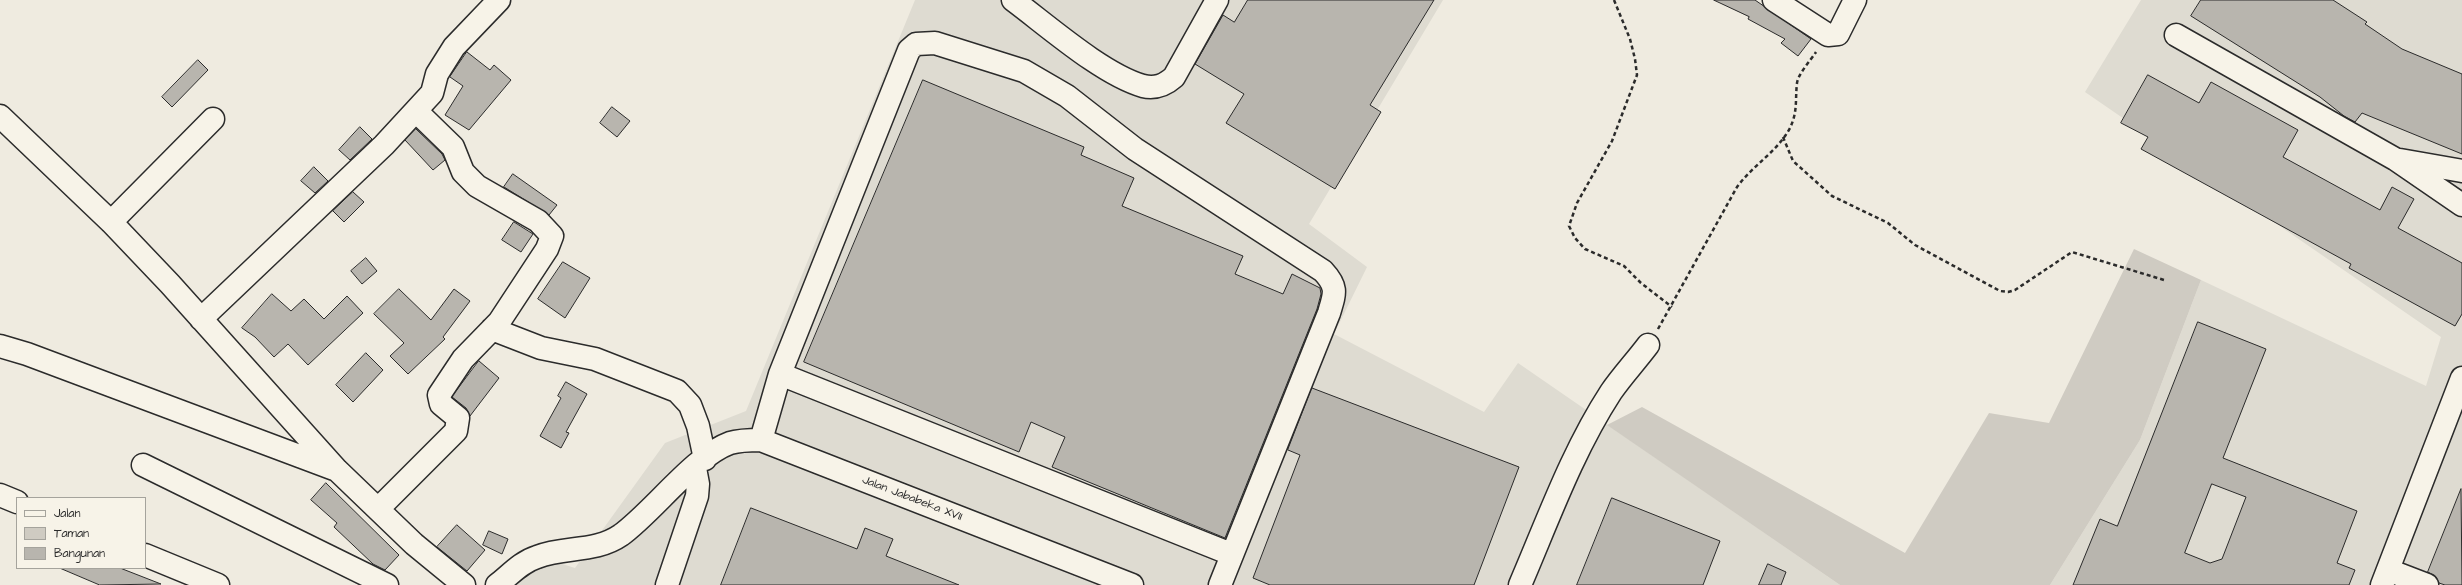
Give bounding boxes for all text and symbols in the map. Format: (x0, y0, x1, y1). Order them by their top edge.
street label: Jalan Jababeka XVII (860, 473, 964, 525)
legend (16, 497, 146, 569)
text: Jalan (54, 505, 80, 522)
text: Taman (54, 525, 89, 542)
text: Bangunan (54, 545, 105, 562)

